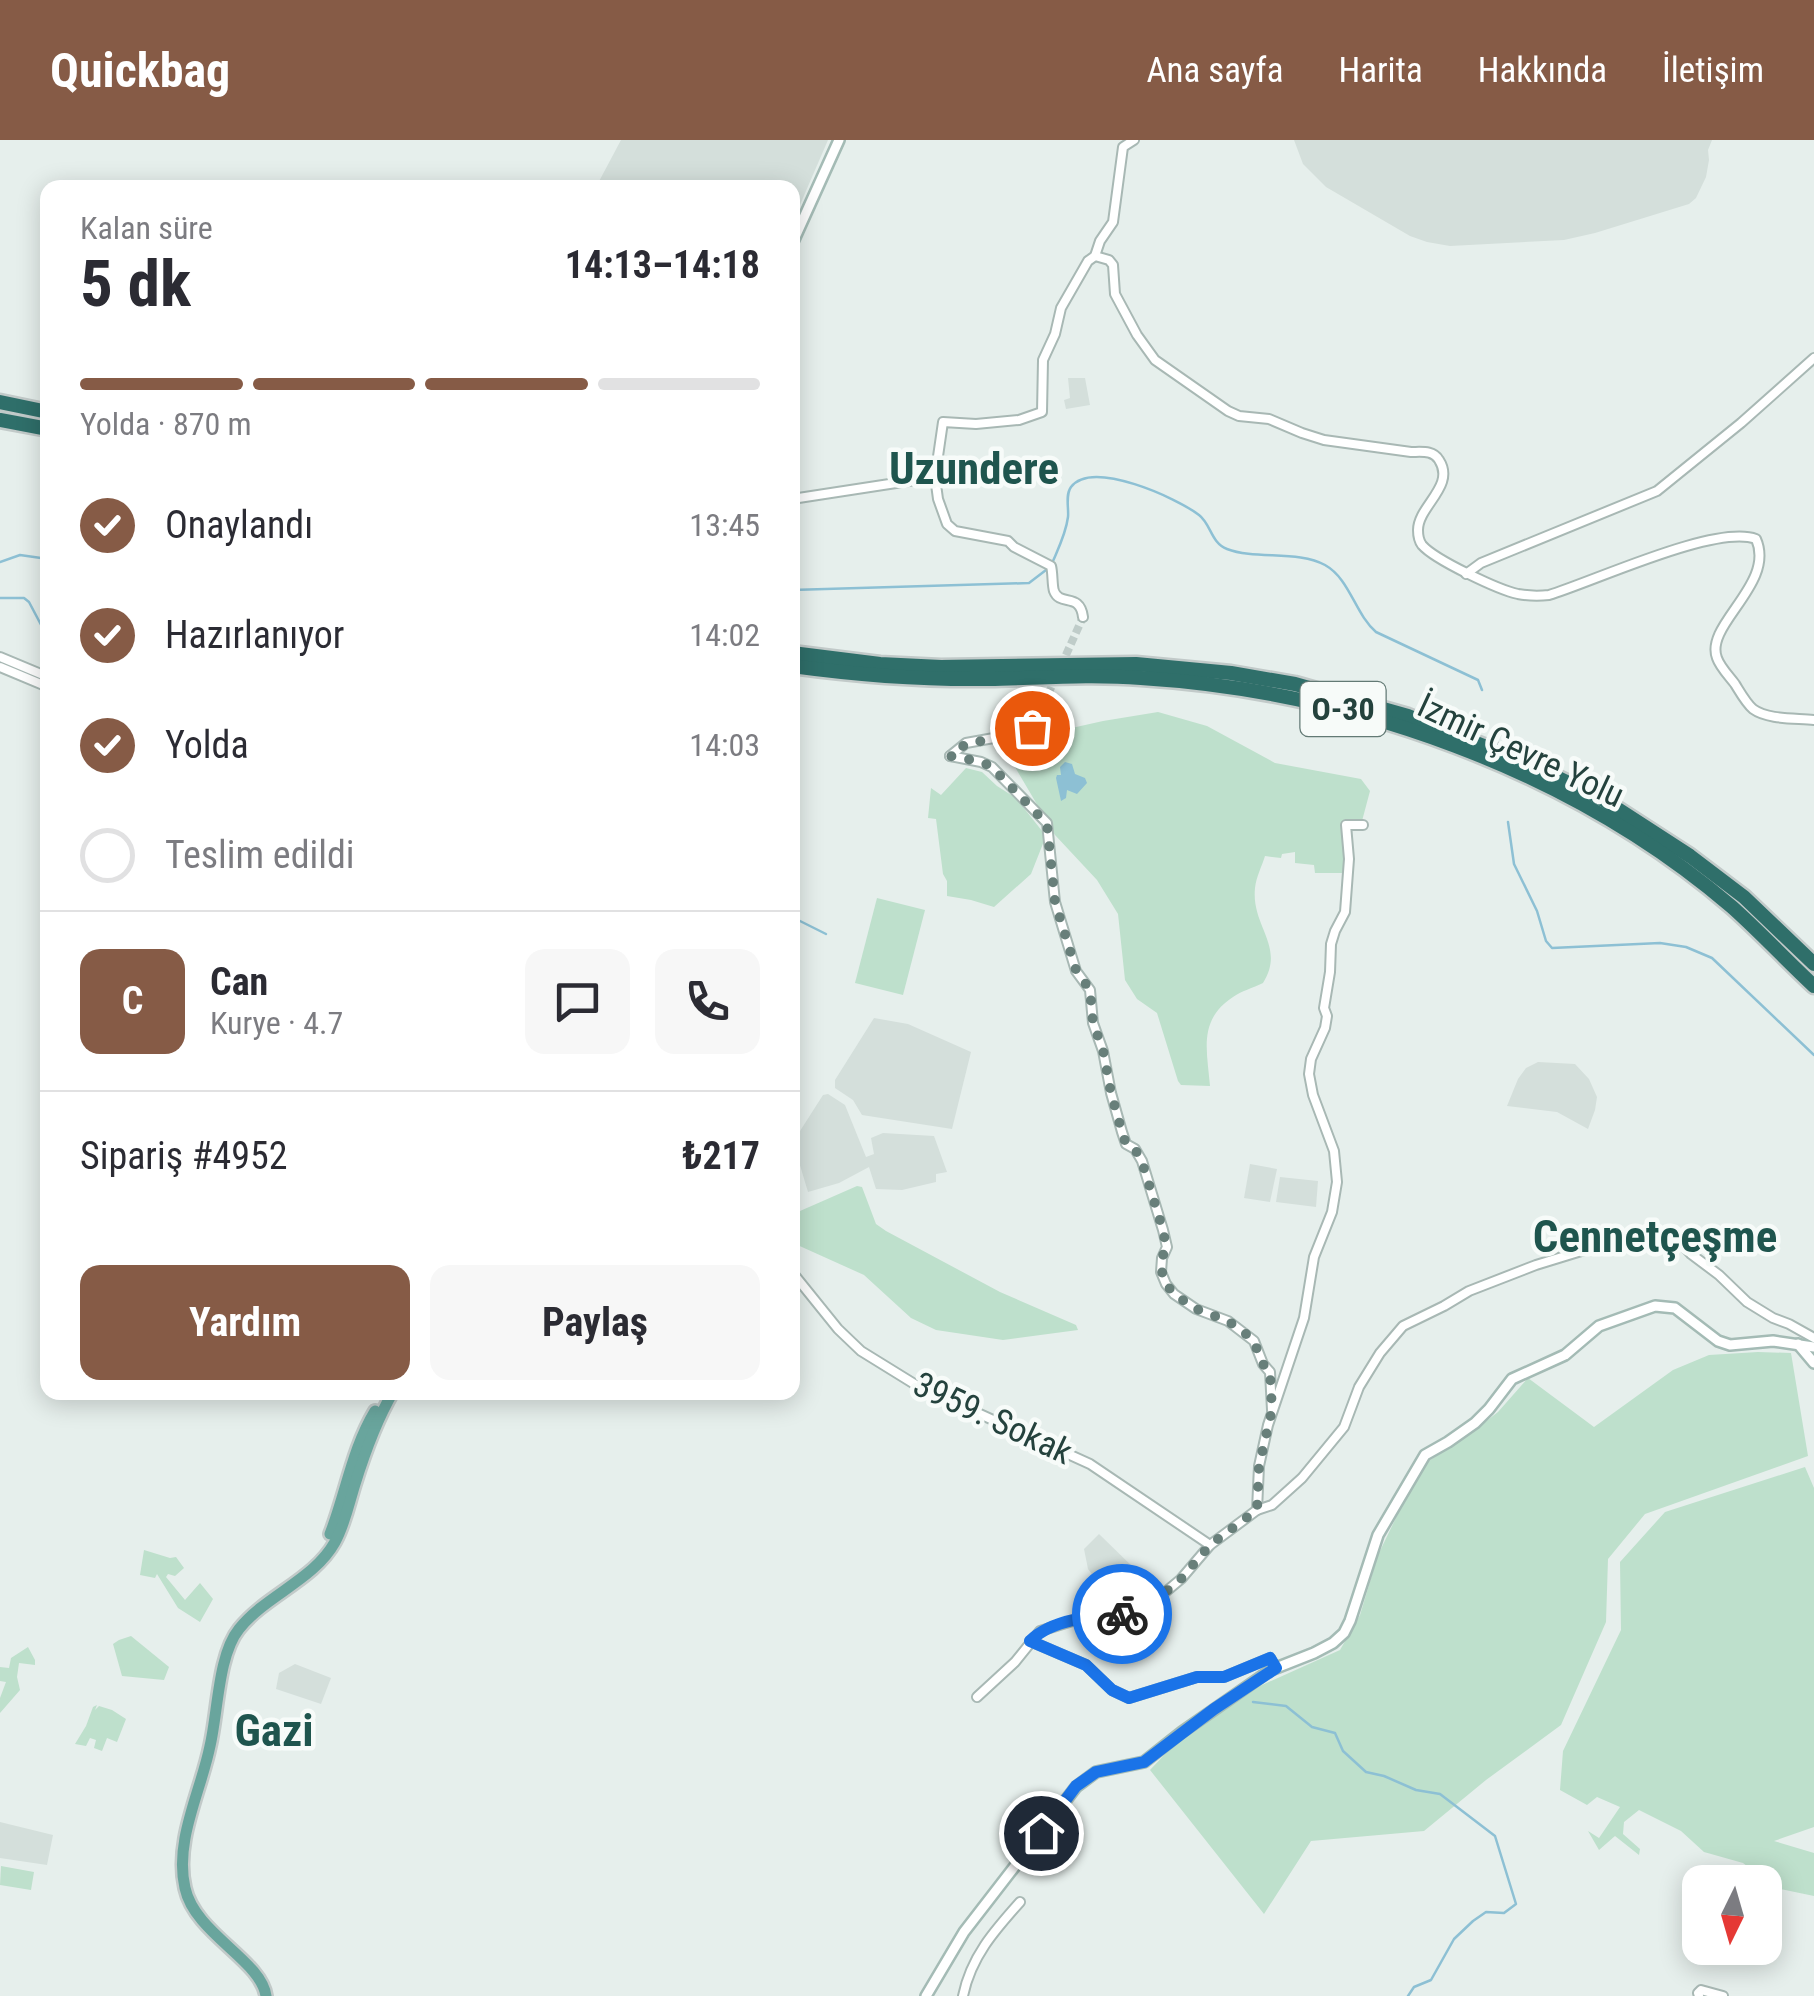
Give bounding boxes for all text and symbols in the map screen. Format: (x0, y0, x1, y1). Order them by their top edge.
text: Quickbag (50, 42, 230, 99)
text: Ana sayfa (1146, 50, 1283, 91)
text: Harita (1338, 50, 1423, 91)
text: Hakkında (1478, 50, 1607, 91)
text: İletişim (1662, 50, 1764, 91)
text: Kalan süre (80, 209, 213, 247)
text: 14:13–14:18 (565, 243, 760, 287)
text: 5 dk (80, 246, 191, 322)
text: Yolda · 870 m (80, 405, 252, 443)
district label: Uzundere (889, 442, 1059, 495)
icon: check (80, 498, 135, 553)
text: Onaylandı (165, 503, 313, 547)
text: 13:45 (689, 506, 760, 544)
icon: check (80, 608, 135, 663)
text: Hazırlanıyor (165, 613, 344, 657)
text: 14:02 (689, 616, 760, 654)
road number: O-30 (1300, 682, 1386, 736)
street label: İzmir Çevre Yolu (1411, 685, 1630, 816)
pin (990, 686, 1075, 771)
icon: bag (1005, 701, 1060, 756)
icon: check (80, 718, 135, 773)
text: Yolda (165, 723, 249, 767)
text: 14:03 (689, 726, 760, 764)
text: Teslim edildi (165, 833, 355, 877)
button: chat (525, 949, 630, 1054)
button: phone (655, 949, 760, 1054)
text: Can (210, 960, 268, 1004)
text: C (122, 979, 143, 1023)
text: Kurye · 4.7 (210, 1004, 343, 1042)
text: Sipariş #4952 (80, 1134, 288, 1178)
text: ₺217 (682, 1134, 760, 1178)
district label: Cennetçeşme (1533, 1210, 1777, 1263)
button: Yardım (80, 1265, 410, 1380)
button: Paylaş (430, 1265, 760, 1380)
street label: 3959. Sokak (907, 1364, 1079, 1473)
courier (1072, 1564, 1172, 1664)
icon: bike (1095, 1587, 1150, 1642)
district label: Gazi (234, 1704, 314, 1757)
pin (999, 1791, 1084, 1876)
icon: home (1014, 1806, 1069, 1861)
north arrow (1682, 1865, 1782, 1965)
map controls (1682, 1865, 1782, 1965)

